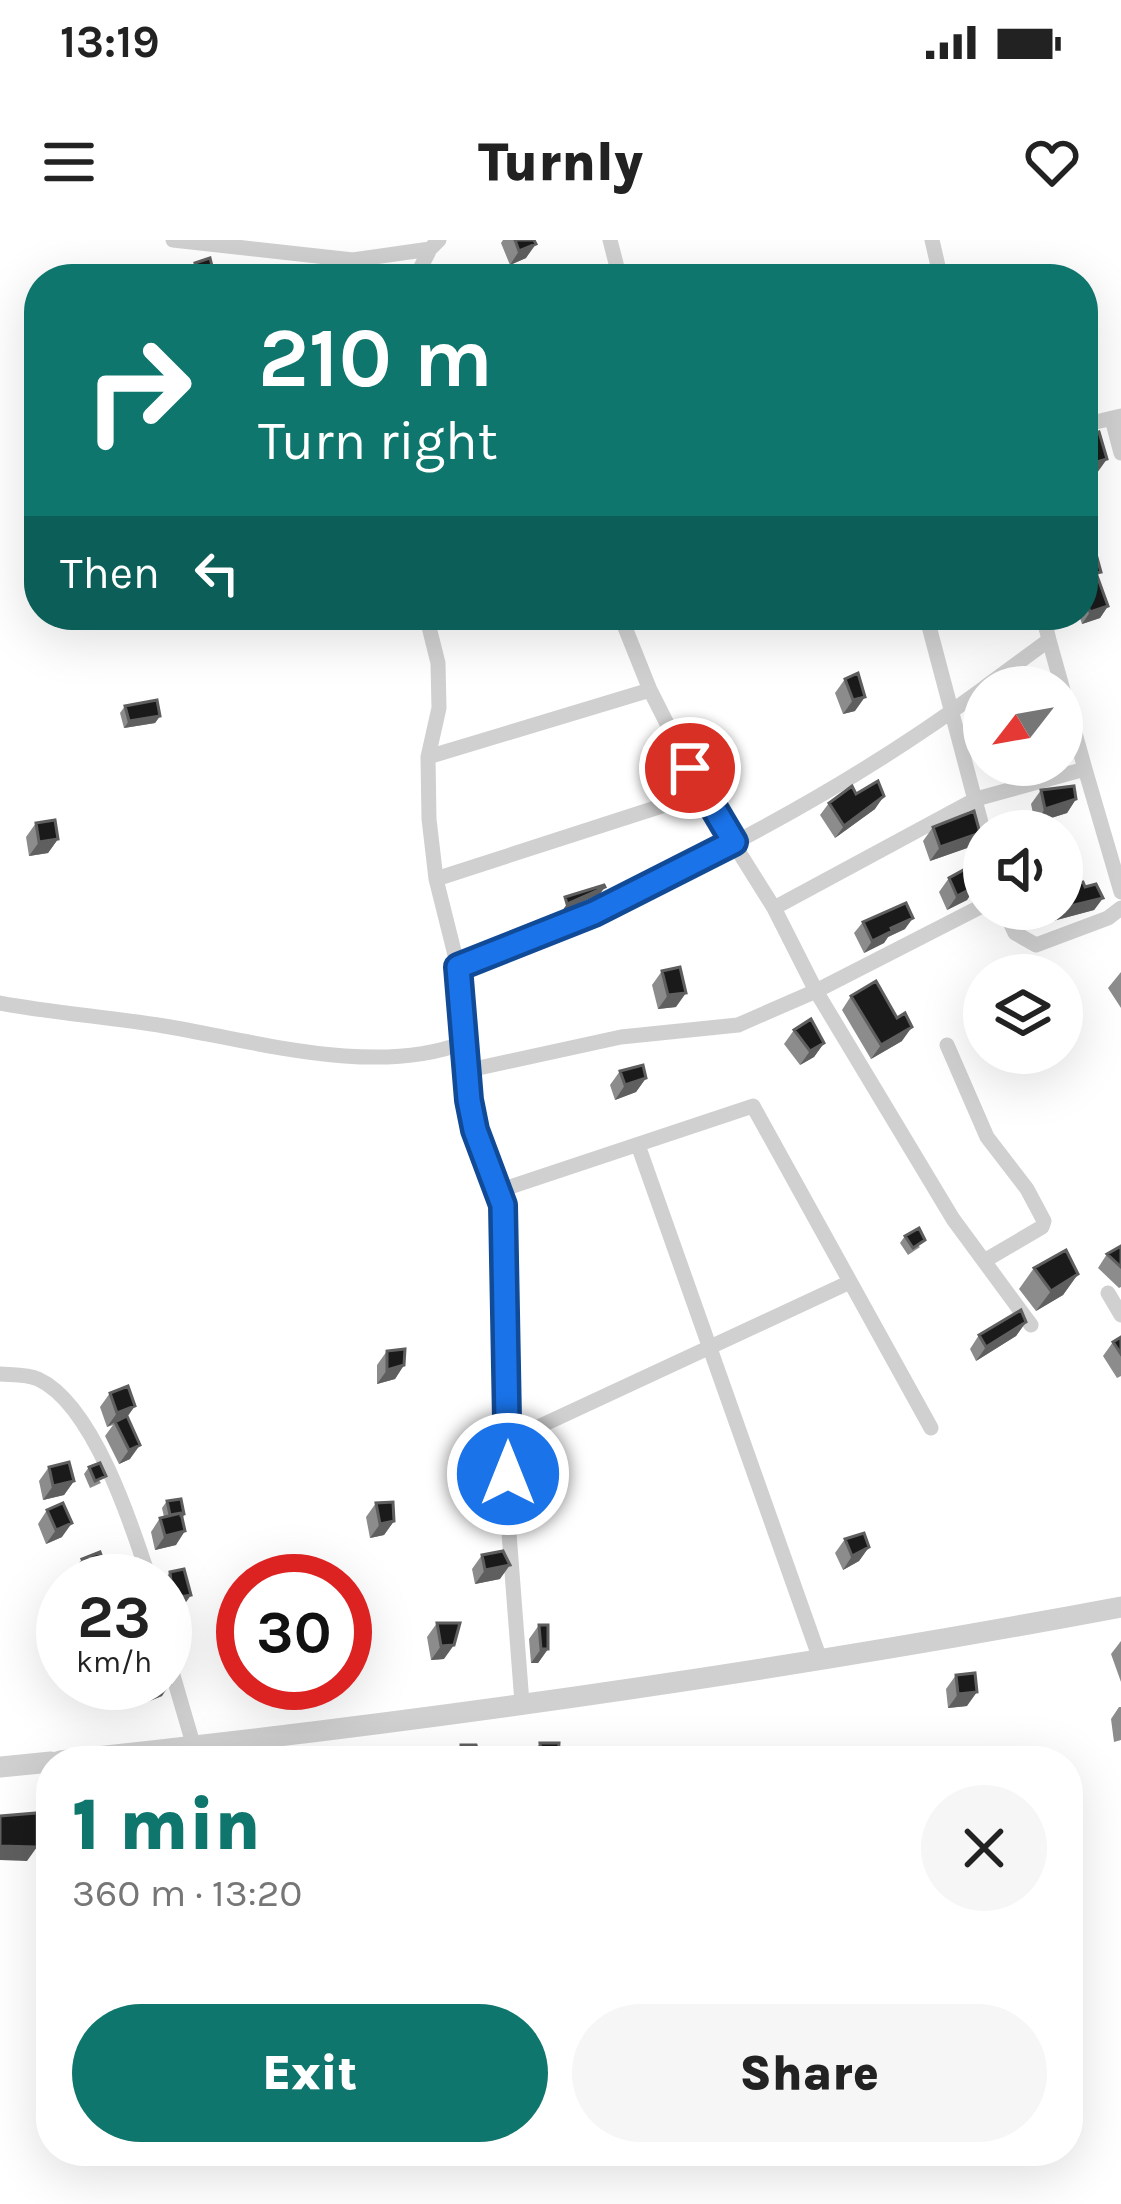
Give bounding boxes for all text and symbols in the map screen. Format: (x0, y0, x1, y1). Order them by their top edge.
text: 13:19 (60, 16, 160, 68)
icon: menu (36, 129, 102, 195)
icon: heart (1019, 129, 1085, 195)
text: Turnly (478, 130, 643, 194)
text: 210 m (258, 309, 493, 407)
icon: right (60, 312, 216, 468)
text: Turn right (258, 409, 498, 473)
icon: left (184, 540, 250, 606)
text: Then (60, 547, 160, 599)
north arrow (963, 666, 1083, 786)
map controls (963, 666, 1083, 1074)
pin (639, 717, 741, 819)
icon: arrive (657, 735, 723, 801)
button: sound (963, 810, 1083, 930)
button: layers (963, 954, 1083, 1074)
position arrow (445, 1411, 571, 1537)
speed limit sign: 30 (216, 1554, 372, 1710)
text: 23 (77, 1582, 151, 1652)
text: km/h (76, 1644, 152, 1680)
text: 1 min (72, 1783, 261, 1867)
button: close (921, 1785, 1047, 1911)
text: 360 m · 13:20 (72, 1870, 302, 1916)
button: Exit (72, 2004, 548, 2142)
button: Share (572, 2004, 1047, 2142)

